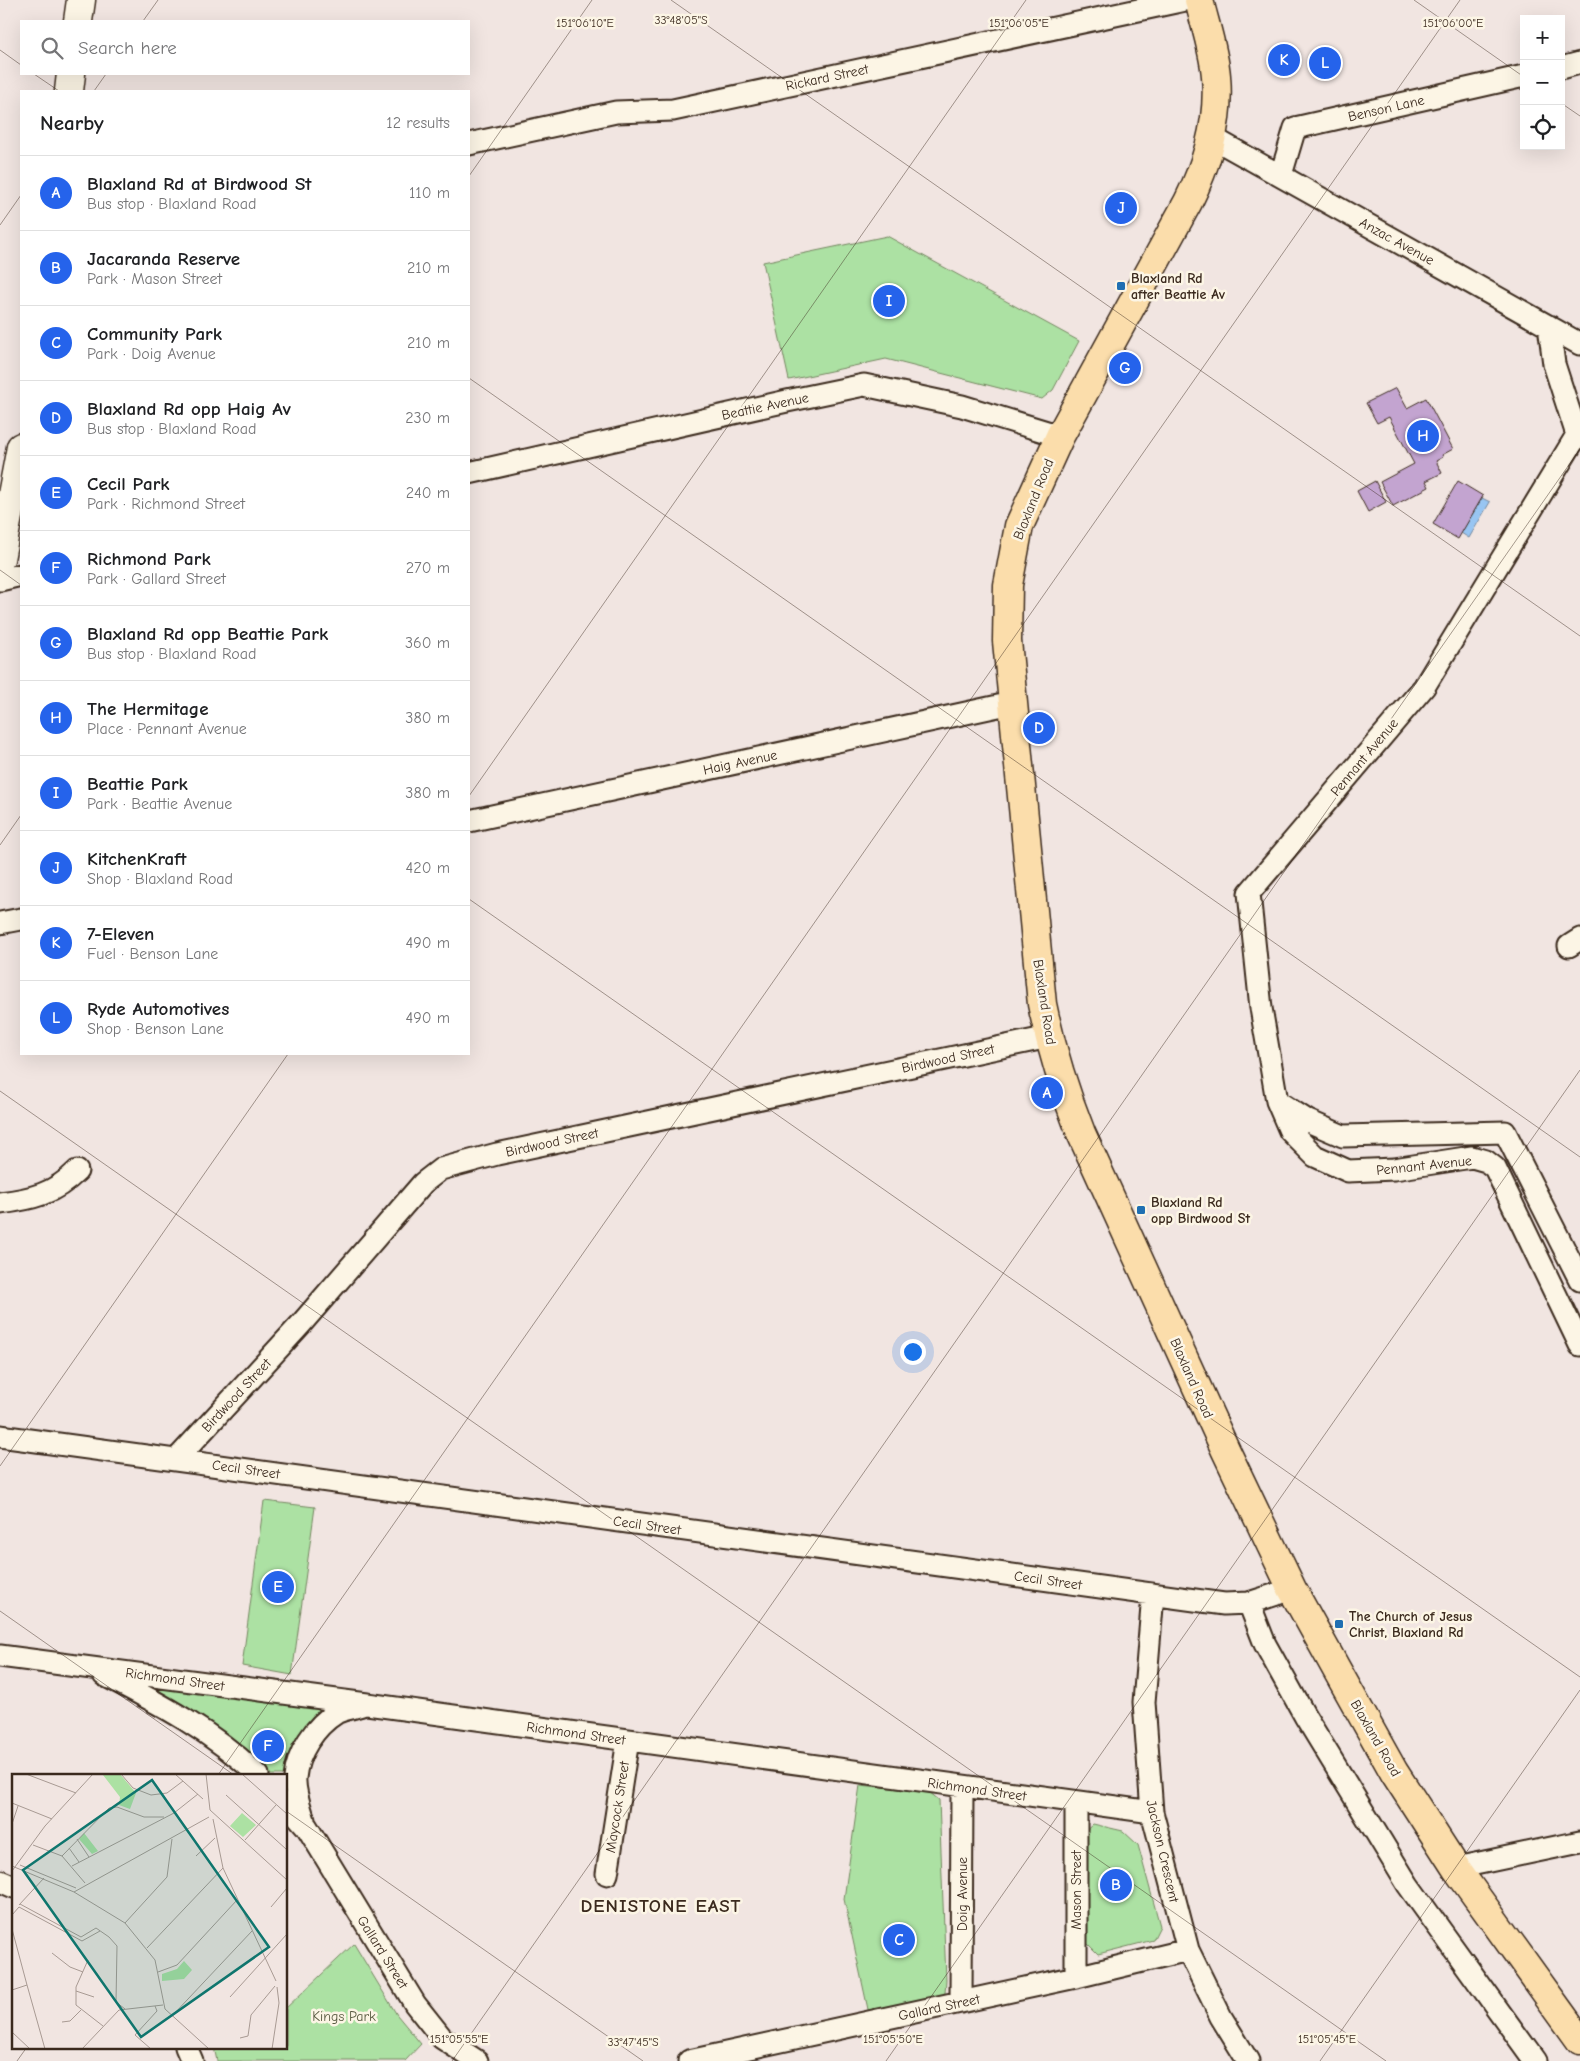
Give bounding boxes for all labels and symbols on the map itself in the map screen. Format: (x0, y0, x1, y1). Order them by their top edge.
text: 33°48'05"S (654, 13, 708, 27)
text: 151°06'10"E (556, 16, 614, 30)
text: 151°06'05"E (989, 16, 1049, 30)
text: 151°06'00"E (1423, 16, 1483, 30)
pin: K (1268, 41, 1300, 79)
pin: L (1309, 44, 1341, 82)
street label: Rickard Street (784, 60, 871, 95)
street label: Benson Lane (1346, 91, 1426, 126)
pin: J (1105, 189, 1137, 227)
street label: Anzac Avenue (1356, 214, 1437, 269)
place label: Blaxland Rd after Beattie Av (1131, 270, 1225, 303)
marker: Blaxland Rd after Beattie Av (1115, 280, 1127, 292)
pin: I (873, 282, 905, 320)
pin: G (1109, 349, 1141, 387)
street label: Beattie Avenue (720, 389, 810, 424)
pin: H (1407, 417, 1439, 455)
street label: Blaxland Road (1009, 456, 1057, 542)
pin: D (1023, 709, 1055, 747)
street label: Pennant Avenue (1327, 715, 1402, 800)
street label: Haig Avenue (702, 746, 779, 779)
street label: Blaxland Road (1029, 958, 1060, 1046)
street label: Birdwood Street (900, 1040, 997, 1077)
pin: A (1031, 1074, 1063, 1112)
street label: Birdwood Street (504, 1124, 601, 1161)
street label: Pennant Avenue (1375, 1152, 1473, 1179)
place label: Blaxland Rd opp Birdwood St (1151, 1194, 1250, 1227)
marker: Blaxland Rd opp Birdwood St (1135, 1204, 1147, 1216)
street label: Blaxland Road (1166, 1335, 1217, 1421)
your location (900, 1339, 926, 1365)
street label: Birdwood Street (198, 1354, 275, 1436)
street label: Cecil Street (211, 1456, 282, 1483)
street label: Cecil Street (612, 1512, 683, 1539)
street label: Cecil Street (1013, 1567, 1084, 1594)
pin: E (262, 1568, 294, 1606)
place label: The Church of Jesus Christ, Blaxland Rd (1349, 1608, 1472, 1641)
marker: The Church of Jesus Christ, Blaxland Rd (1333, 1618, 1345, 1630)
street label: Richmond Street (124, 1664, 226, 1695)
street label: Blaxland Road (1347, 1697, 1404, 1780)
street label: Richmond Street (525, 1718, 627, 1749)
pin: F (252, 1727, 284, 1765)
street label: Maycock Street (602, 1759, 633, 1854)
inset map (12, 1774, 288, 2048)
street label: Richmond Street (926, 1774, 1028, 1805)
street label: Jackson Crescent (1142, 1798, 1183, 1905)
street label: Mason Street (1068, 1849, 1085, 1930)
street label: Doig Avenue (954, 1857, 971, 1931)
pin: B (1100, 1866, 1132, 1904)
district label: DENISTONE EAST (580, 1895, 742, 1917)
street label: Gallard Street (353, 1913, 412, 1993)
pin: C (883, 1921, 915, 1959)
street label: Gallard Street (897, 1990, 982, 2024)
park label: Kings Park (312, 2008, 376, 2025)
text: 151°05'55"E (430, 2032, 488, 2046)
text: 151°05'50"E (863, 2032, 923, 2046)
text: 151°05'45"E (1298, 2032, 1356, 2046)
text: 33°47'45"S (607, 2035, 659, 2049)

